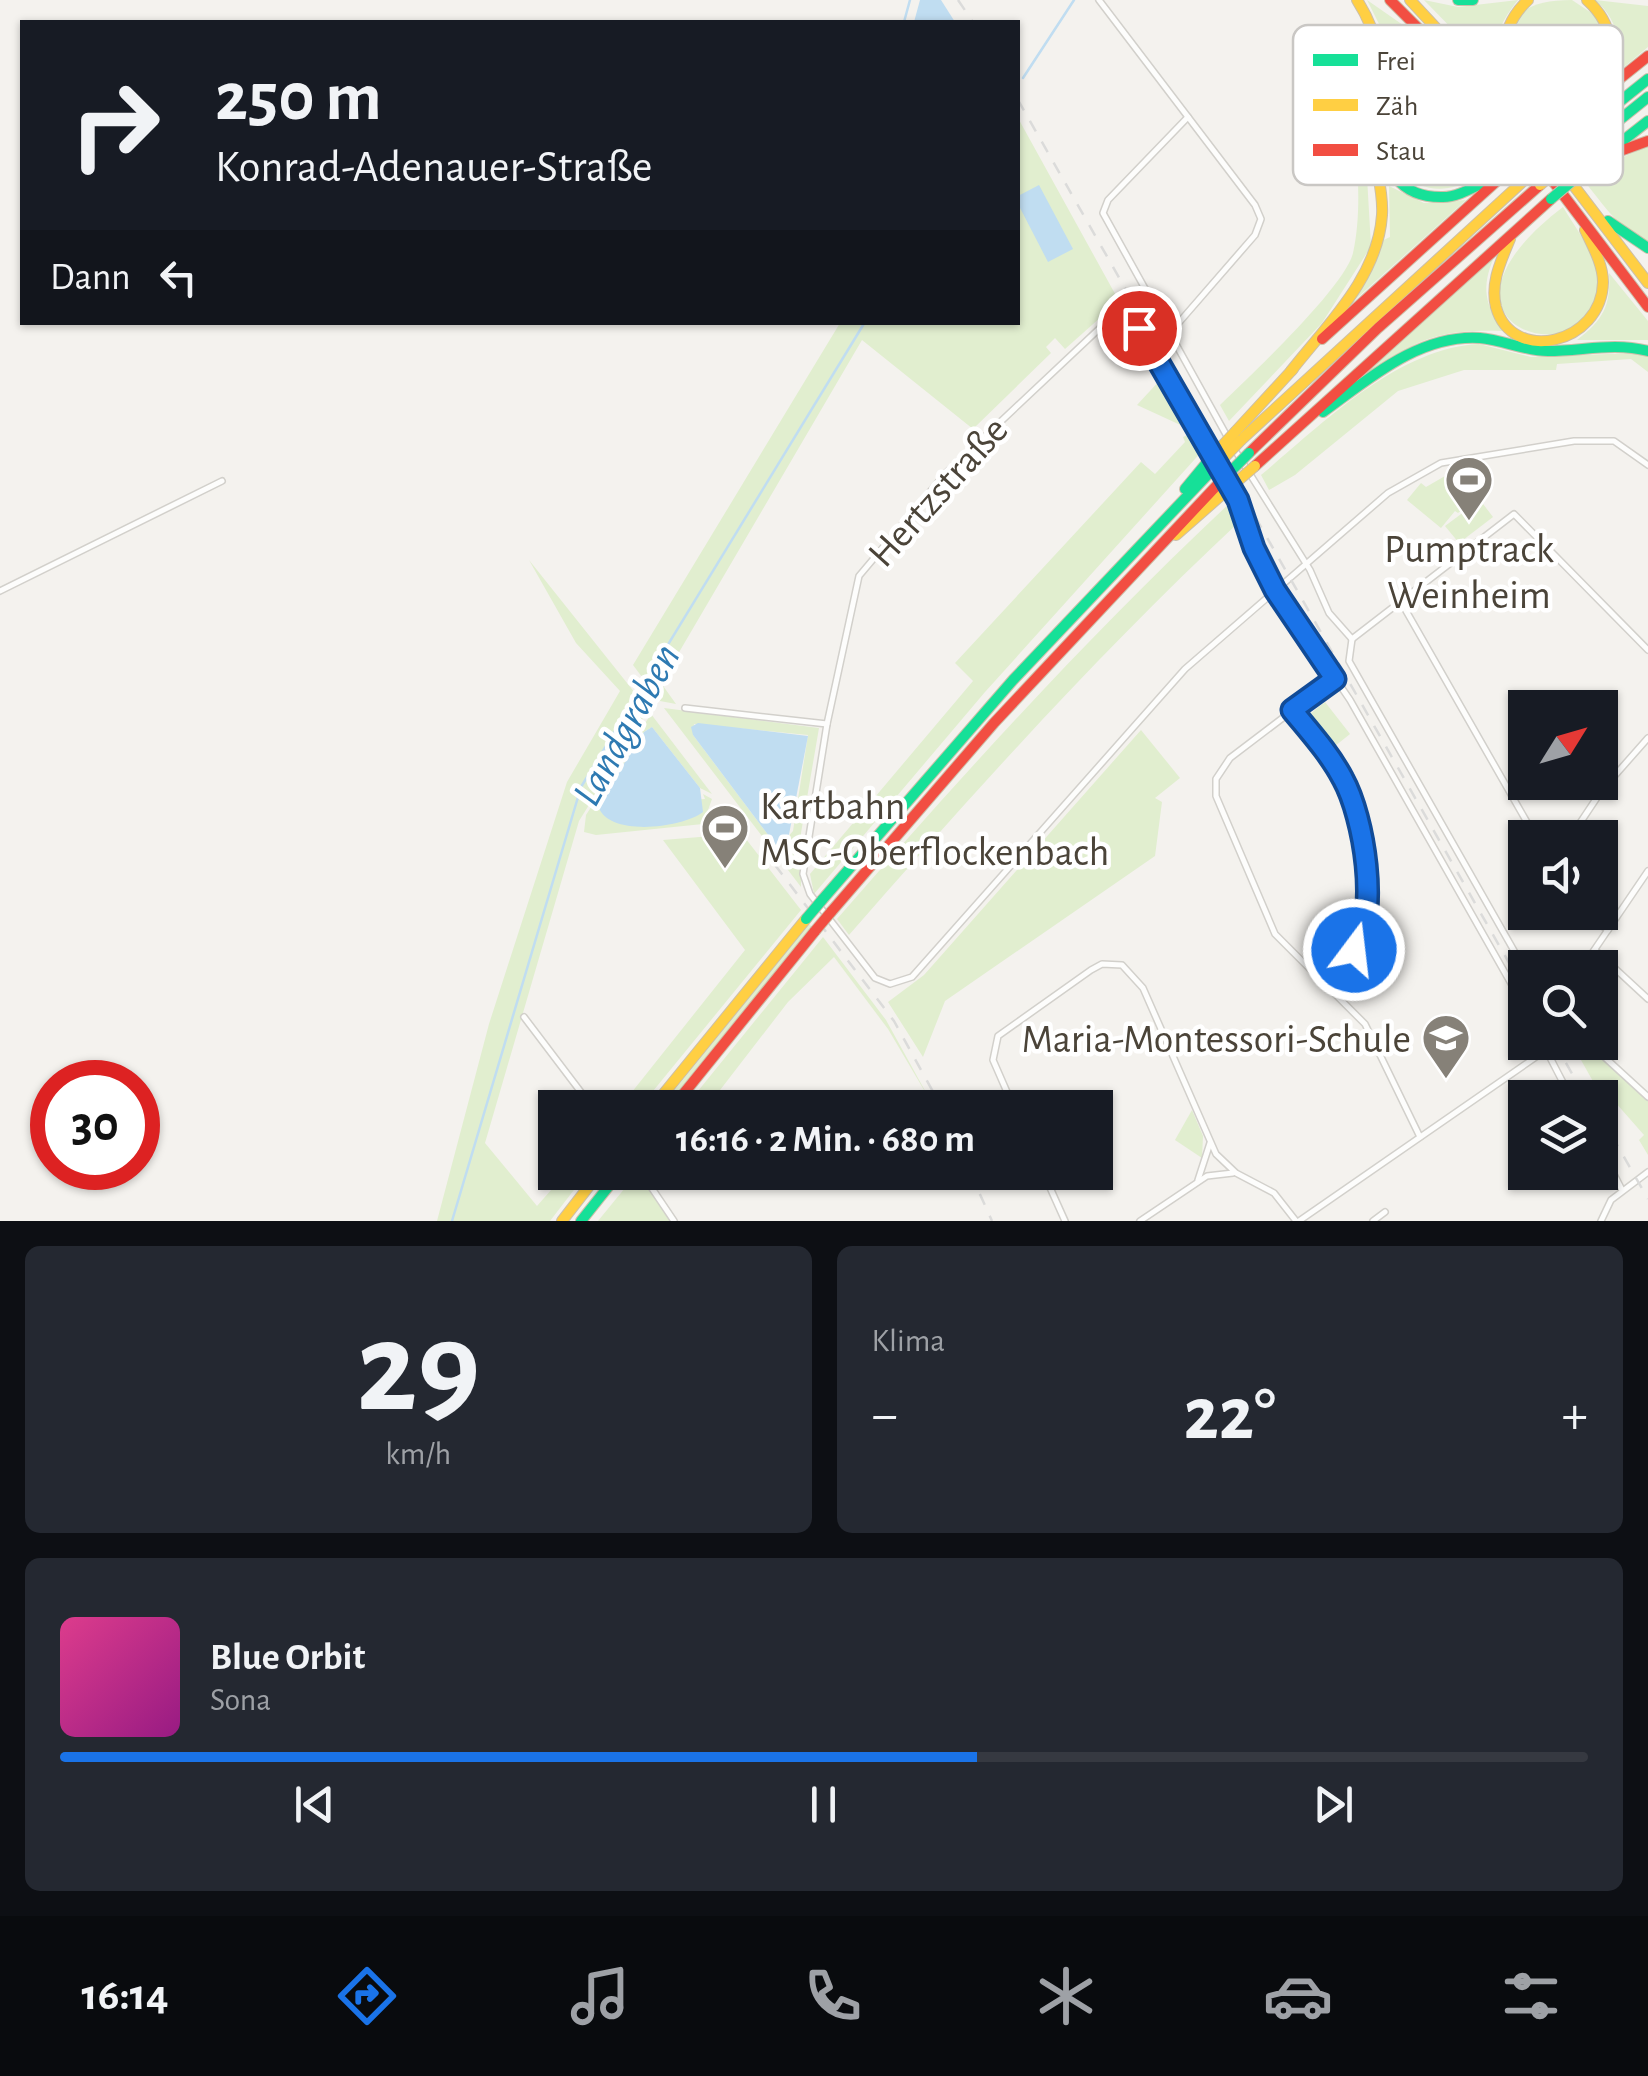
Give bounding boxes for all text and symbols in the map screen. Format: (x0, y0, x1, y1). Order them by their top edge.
legend (1293, 25, 1623, 185)
text: Frei (1376, 48, 1416, 76)
icon: right (50, 60, 180, 190)
text: 250 m (215, 63, 382, 133)
text: Zäh (1376, 93, 1418, 121)
text: Stau (1376, 138, 1425, 166)
text: Konrad-Adenauer-Straße (215, 145, 653, 190)
icon: left (151, 250, 206, 305)
text: Dann (50, 259, 131, 297)
pin (1097, 286, 1182, 371)
icon: arrive (1112, 301, 1167, 356)
street label: Hertzstraße (861, 410, 1016, 575)
sports icon: Pumptrack Weinheim (1443, 454, 1495, 522)
place label: Pumptrack Weinheim (1384, 530, 1554, 616)
water label: Landgraben (565, 637, 688, 813)
north arrow (1508, 690, 1618, 800)
map controls (1508, 690, 1618, 1190)
place label: Kartbahn MSC-Oberflockenbach (760, 787, 1109, 873)
sports icon: Kartbahn MSC-Oberflockenbach (699, 802, 751, 870)
button: sound (1508, 820, 1618, 930)
position arrow (1302, 898, 1406, 1002)
button: search (1508, 950, 1618, 1060)
school or university icon: Maria-Montessori-Schule (1420, 1012, 1472, 1080)
place label: Maria-Montessori-Schule (1022, 1020, 1411, 1060)
speed limit sign: 30 (30, 1060, 160, 1190)
button: layers (1508, 1080, 1618, 1190)
text: 16:16 · 2 Min. · 680 m (676, 1121, 975, 1159)
text: 29 (356, 1305, 480, 1435)
text: Klima (872, 1325, 945, 1357)
text: 22° (1183, 1378, 1276, 1453)
text: − (872, 1388, 898, 1443)
text: + (1562, 1388, 1588, 1443)
text: km/h (385, 1438, 451, 1470)
text: Blue Orbit (210, 1639, 365, 1677)
text: Sona (210, 1684, 271, 1716)
icon: previous (287, 1777, 342, 1832)
icon: pause (796, 1777, 851, 1832)
icon: next (1306, 1777, 1361, 1832)
icon: directions (332, 1961, 402, 2031)
icon: music (565, 1961, 635, 2031)
icon: phone (798, 1961, 868, 2031)
icon: climate (1031, 1961, 1101, 2031)
icon: car (1263, 1961, 1333, 2031)
icon: filters (1496, 1961, 1566, 2031)
text: 16:14 (81, 1973, 169, 2018)

